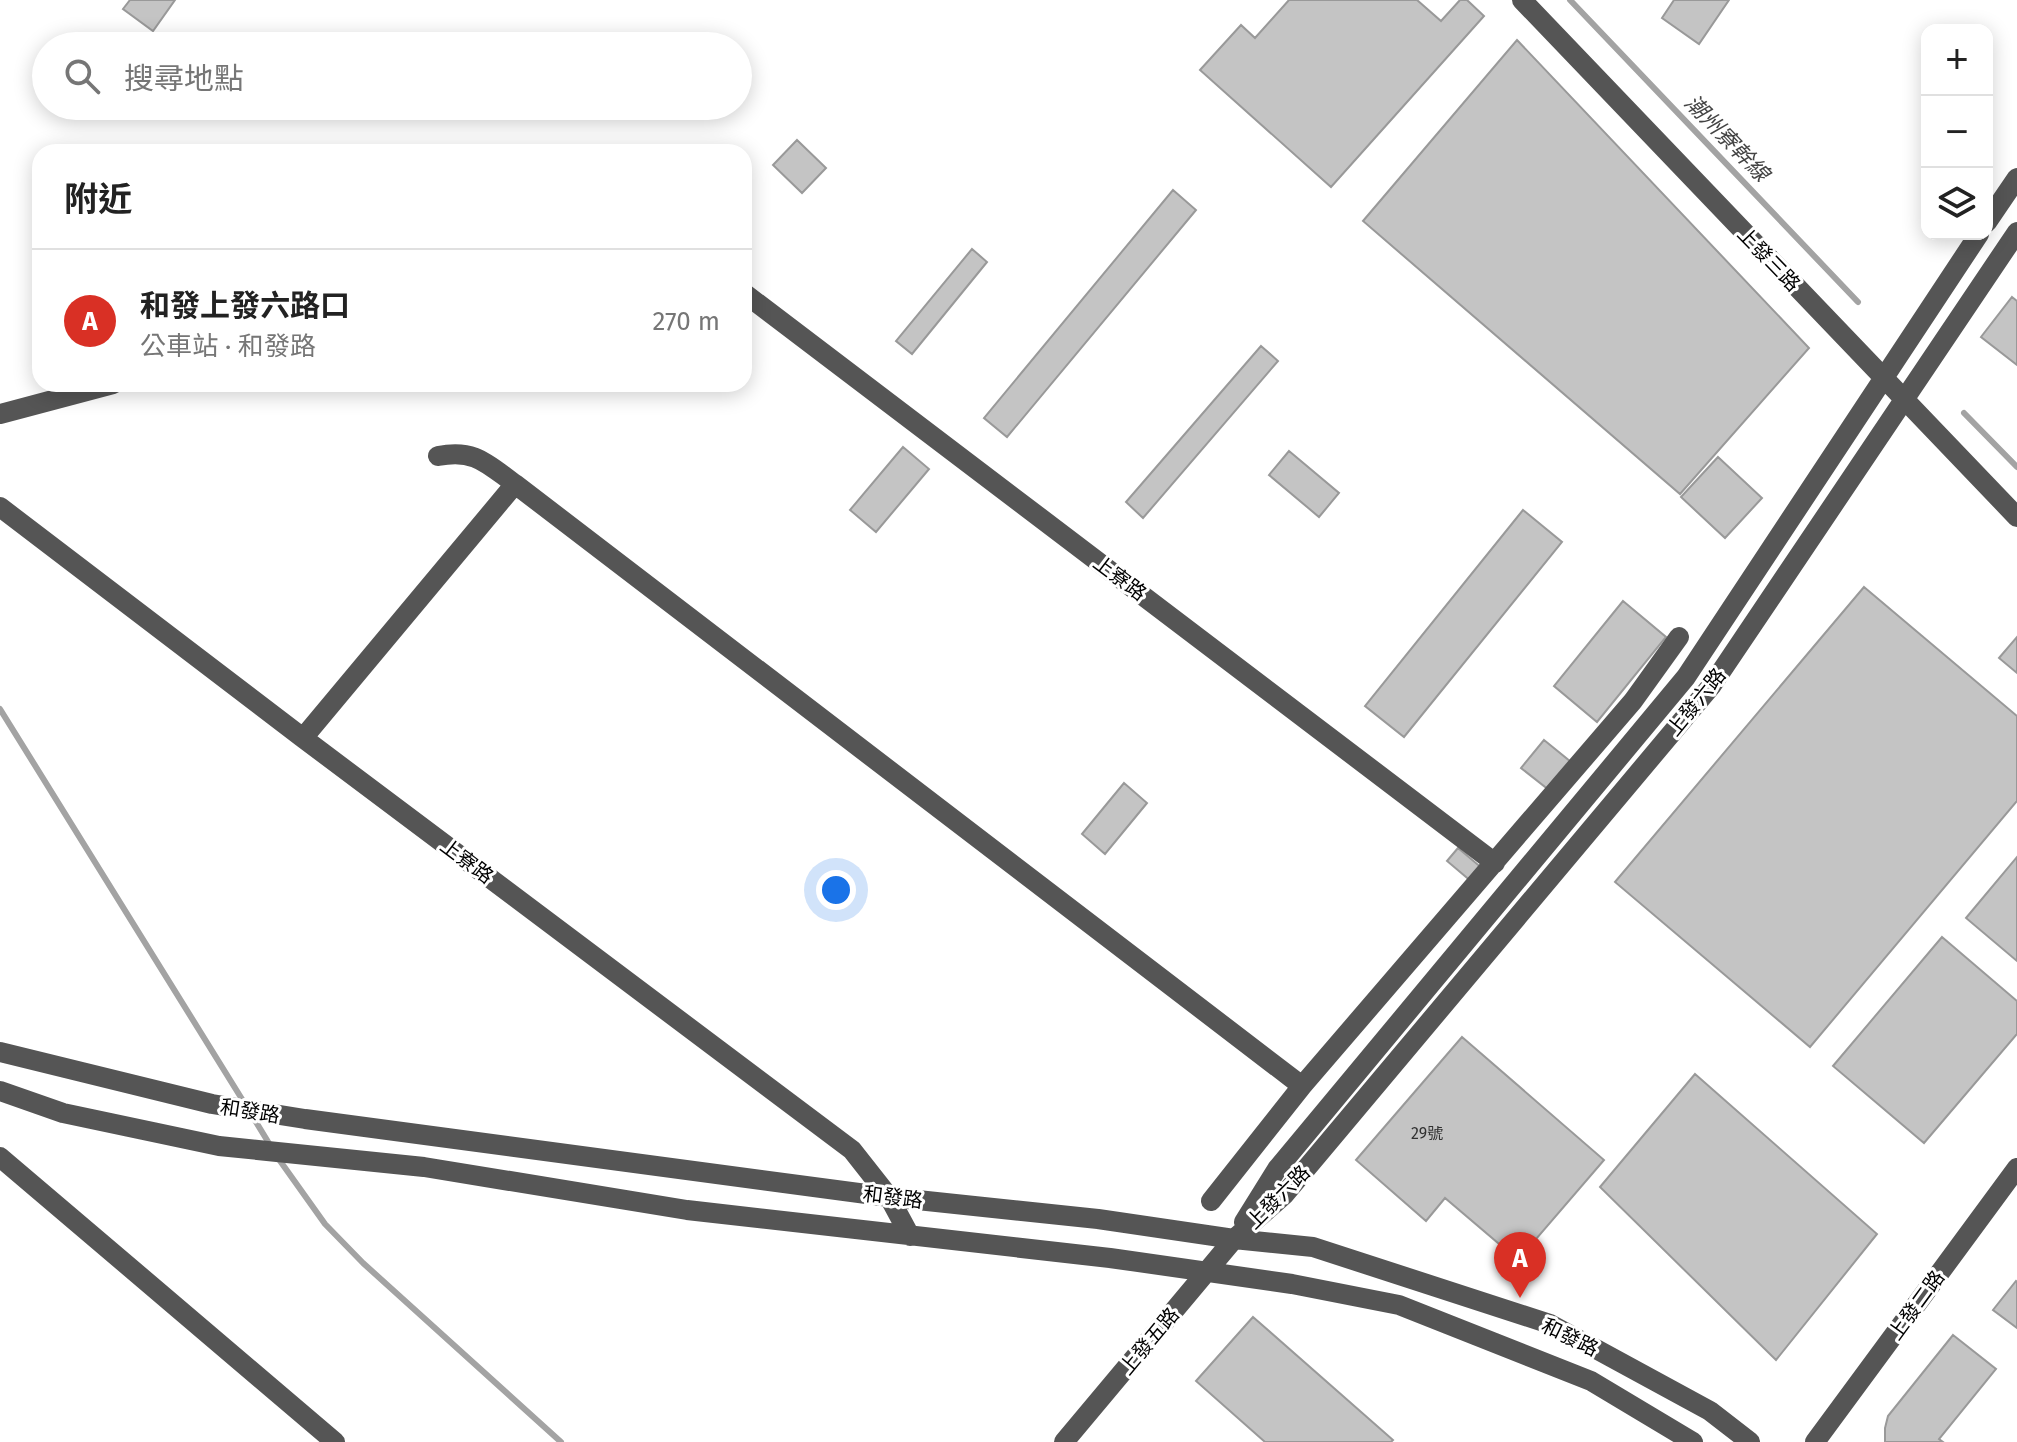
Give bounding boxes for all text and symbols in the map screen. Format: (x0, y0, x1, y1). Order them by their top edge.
map controls (1921, 24, 1993, 240)
button: + (1921, 24, 1993, 96)
search box (32, 32, 752, 120)
icon: search (60, 54, 104, 98)
text: 搜尋地點 (124, 61, 244, 97)
water label: 潮州寮幹線 (1679, 89, 1777, 189)
button: − (1921, 96, 1993, 168)
button: layers (1921, 168, 1993, 240)
text: 附近 (64, 179, 132, 220)
street label: 上發三路 (1733, 222, 1805, 296)
text: 和發上發六路口 (140, 288, 350, 324)
text: A (82, 306, 98, 337)
text: 270 m (652, 306, 720, 337)
text: 公車站 · 和發路 (140, 331, 316, 362)
street label: 上寮路 (1089, 550, 1151, 606)
street label: 上發六路 (1662, 663, 1730, 741)
street label: 上寮路 (436, 833, 498, 889)
your location (816, 870, 856, 910)
street label: 和發路 (218, 1094, 282, 1128)
house number: 29號 (1411, 1124, 1443, 1143)
street label: 上發六路 (1241, 1160, 1315, 1234)
street label: 和發路 (862, 1181, 924, 1213)
pin: A (1494, 1232, 1546, 1298)
street label: 上發二路 (1883, 1266, 1949, 1344)
street label: 上發五路 (1114, 1303, 1184, 1379)
street label: 和發路 (1538, 1313, 1602, 1361)

